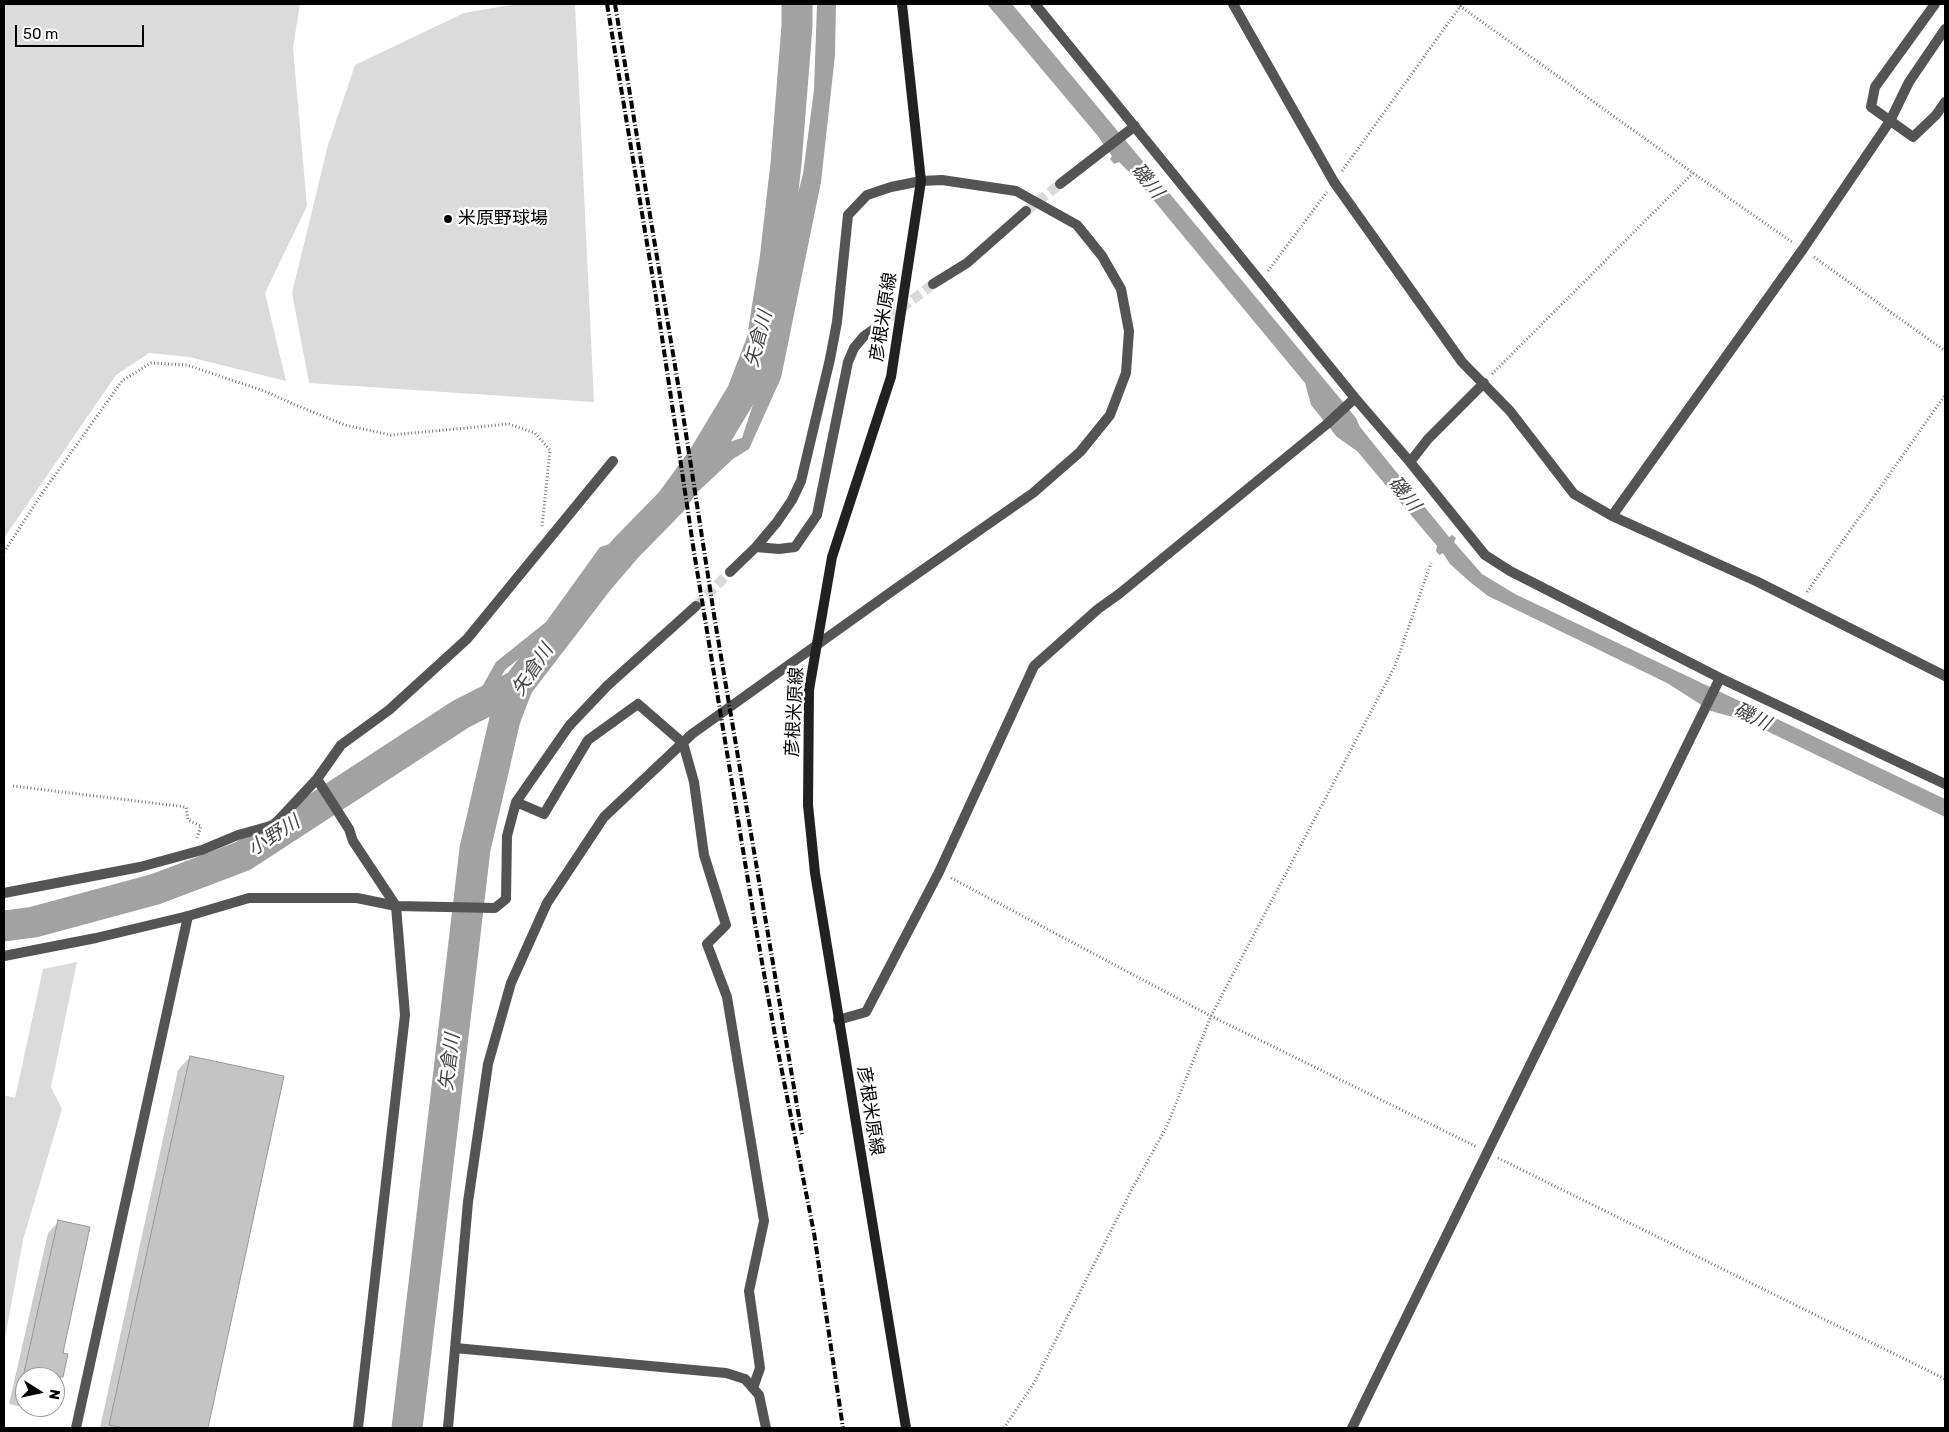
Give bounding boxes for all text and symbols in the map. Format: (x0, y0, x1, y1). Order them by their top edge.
scale bar (18, 15, 146, 47)
text: 50 m (23, 25, 58, 43)
water label: 磯川 (1126, 159, 1168, 203)
place label: 米原野球場 (458, 208, 548, 230)
marker: 米原野球場 (442, 213, 454, 225)
street label: 彦根米原線 (866, 271, 902, 363)
water label: 矢倉川 (741, 309, 777, 369)
water label: 磯川 (1383, 472, 1425, 516)
water label: 矢倉川 (508, 640, 558, 700)
street label: 彦根米原線 (782, 666, 808, 758)
water label: 磯川 (1730, 698, 1774, 736)
water label: 小野川 (244, 811, 304, 861)
water label: 矢倉川 (435, 1032, 465, 1092)
street label: 彦根米原線 (852, 1065, 888, 1157)
north arrow (15, 1367, 65, 1417)
text: N (45, 1388, 64, 1401)

